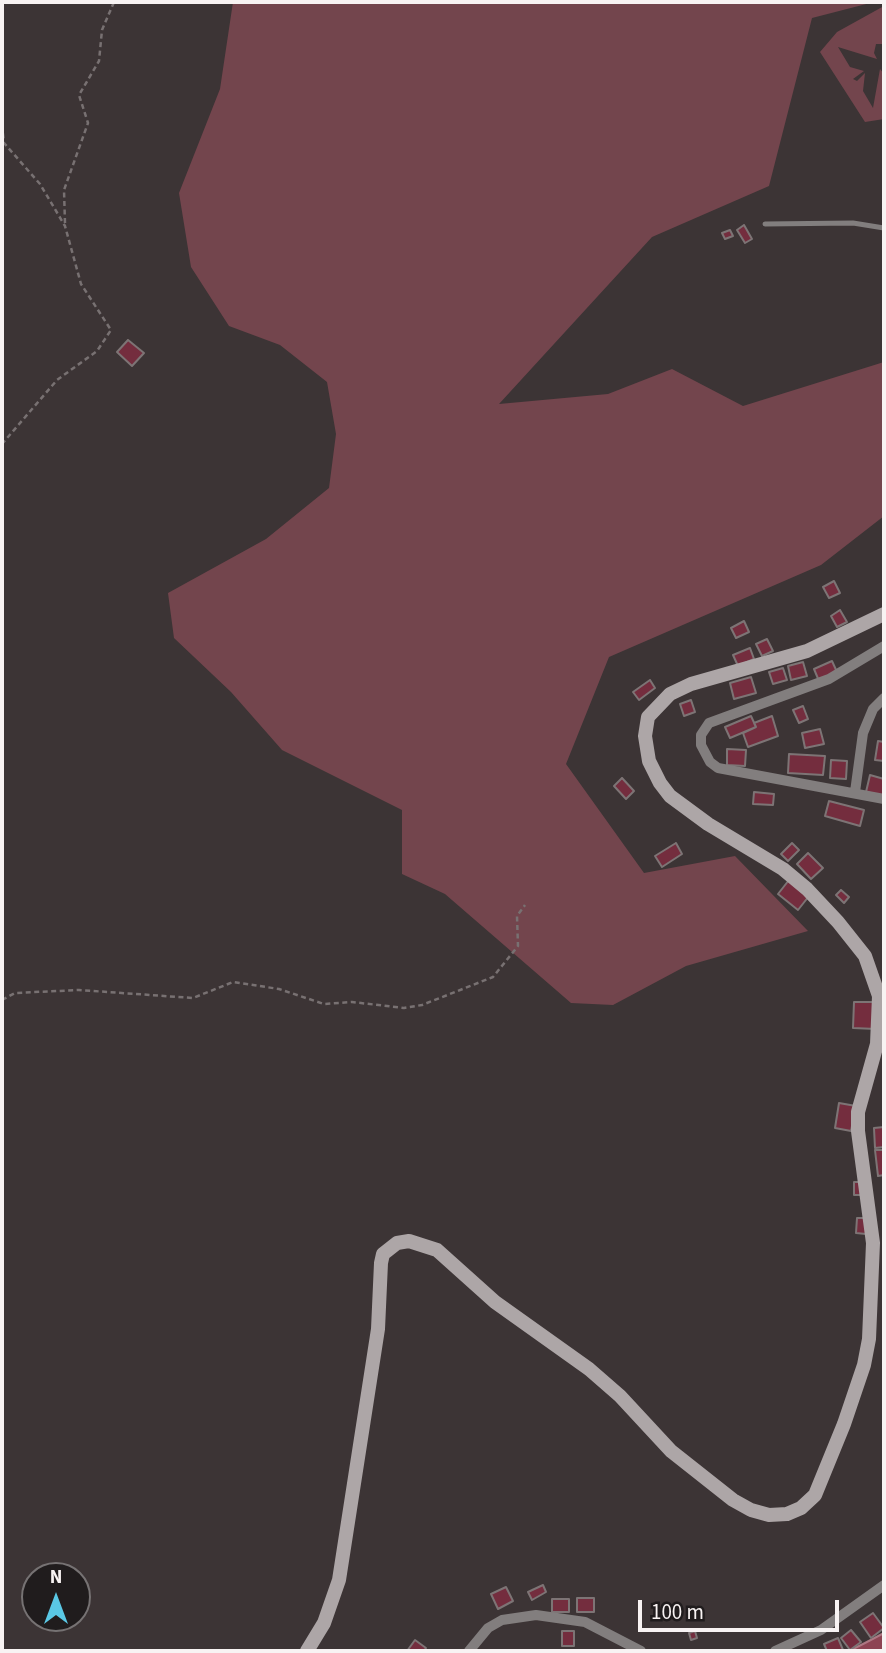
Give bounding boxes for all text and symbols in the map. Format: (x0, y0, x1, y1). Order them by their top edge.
north arrow (21, 1562, 91, 1632)
text: N (50, 1564, 62, 1591)
scale bar (641, 1586, 842, 1630)
text: 100 m (651, 1597, 704, 1627)

